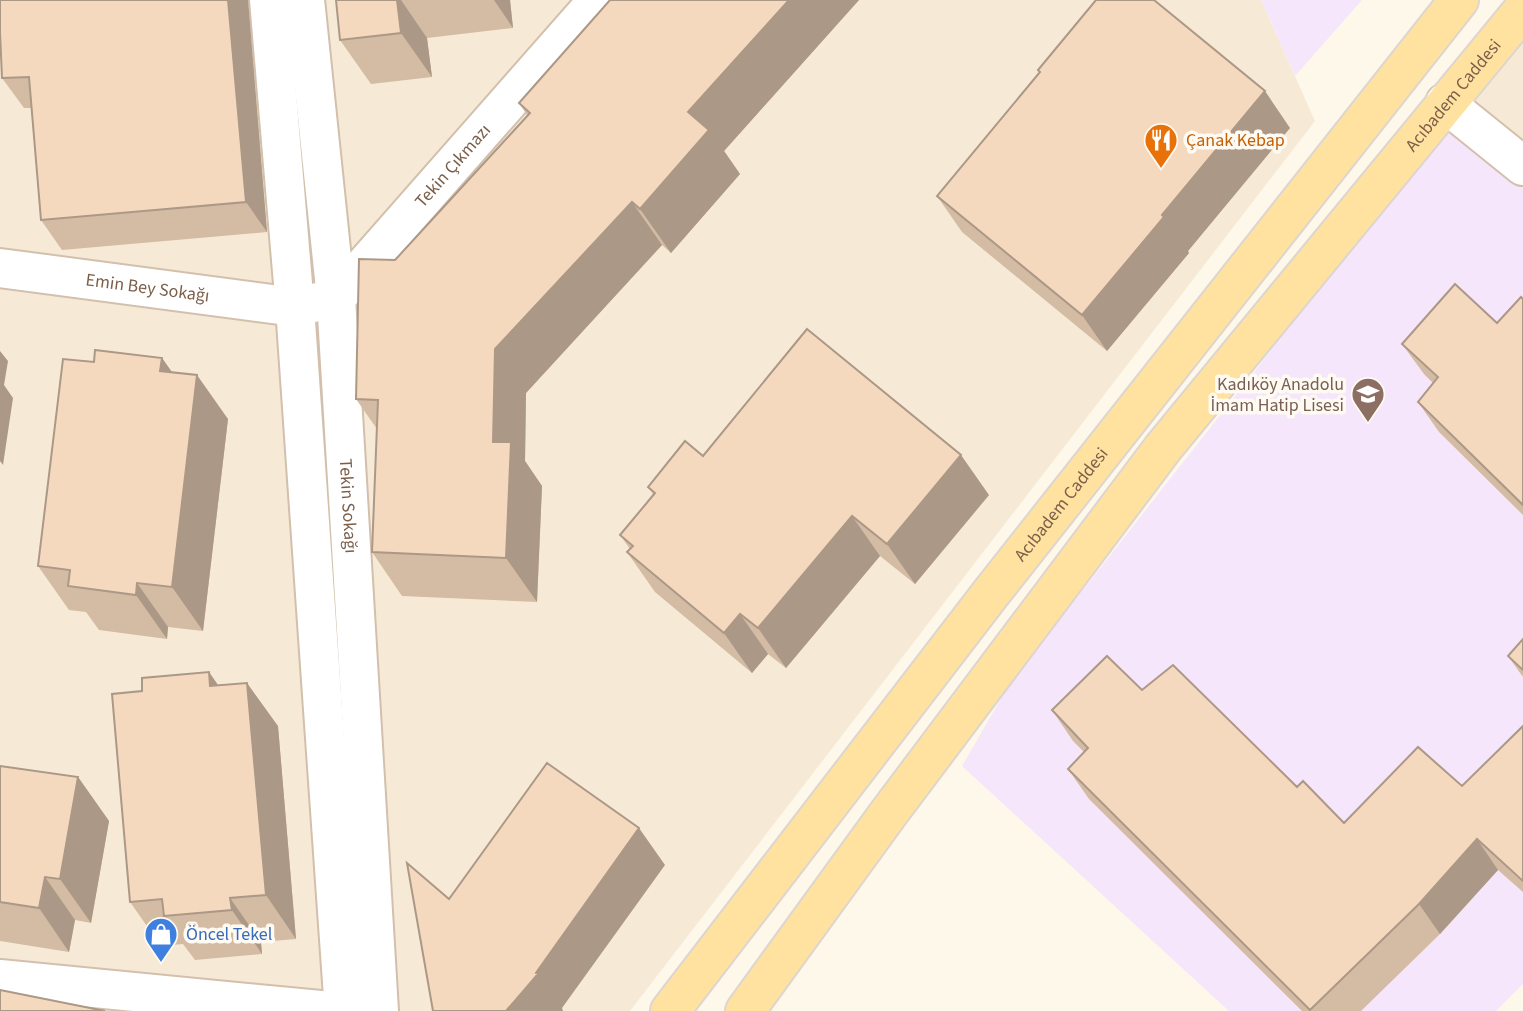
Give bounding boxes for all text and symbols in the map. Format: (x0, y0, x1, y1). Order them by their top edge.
street label: Acıbadem Caddesi (1400, 34, 1507, 157)
street label: Tekin Çıkmazı (409, 118, 497, 213)
restaurant icon: Çanak Kebap (1142, 121, 1180, 170)
place label: Çanak Kebap (1186, 128, 1285, 153)
street label: Emin Bey Sokağı (84, 267, 211, 309)
place label: Kadıköy Anadolu İmam Hatip Lisesi (1210, 372, 1344, 418)
school or university icon: Kadıköy Anadolu İmam Hatip Lisesi (1349, 375, 1387, 424)
street label: Acıbadem Caddesi (1009, 442, 1114, 567)
street label: Tekin Sokağı (333, 458, 363, 554)
shop icon: Öncel Tekel (142, 915, 180, 964)
place label: Öncel Tekel (186, 922, 272, 947)

